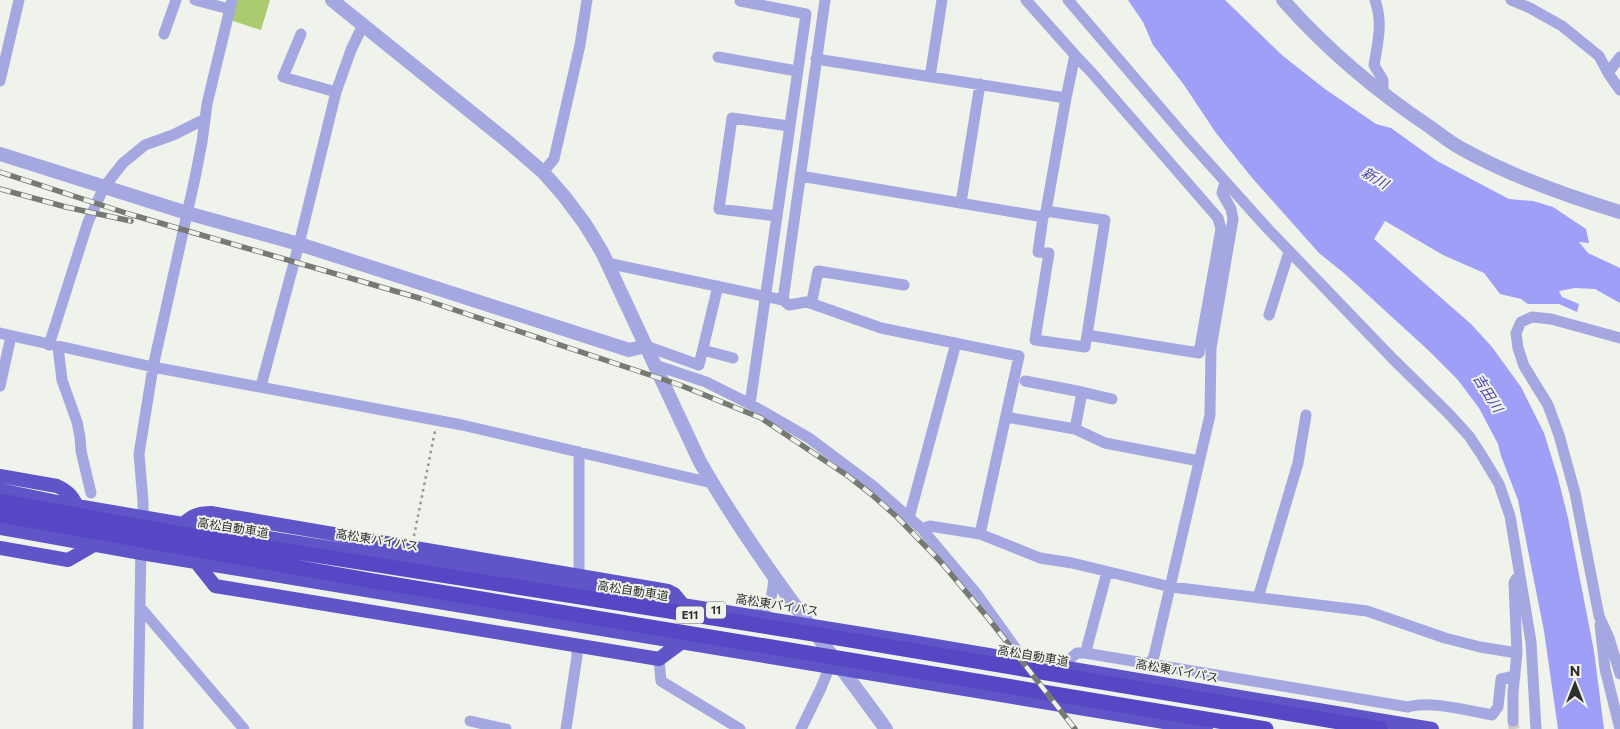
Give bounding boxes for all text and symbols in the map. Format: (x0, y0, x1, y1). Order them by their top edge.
water label: 新川 (1359, 163, 1393, 193)
water label: 吉田川 (1470, 370, 1508, 417)
street label: 高松自動車道 (196, 514, 270, 540)
street label: 高松東バイパス (335, 526, 420, 552)
street label: 高松自動車道 (596, 577, 670, 603)
street label: 高松東バイパス (735, 591, 820, 617)
road number: 11 (706, 602, 726, 618)
road number: E11 (676, 606, 704, 624)
street label: 高松自動車道 (996, 642, 1070, 668)
street label: 高松東バイパス (1135, 656, 1220, 684)
north arrow (1550, 659, 1600, 709)
text: N (1570, 662, 1580, 679)

